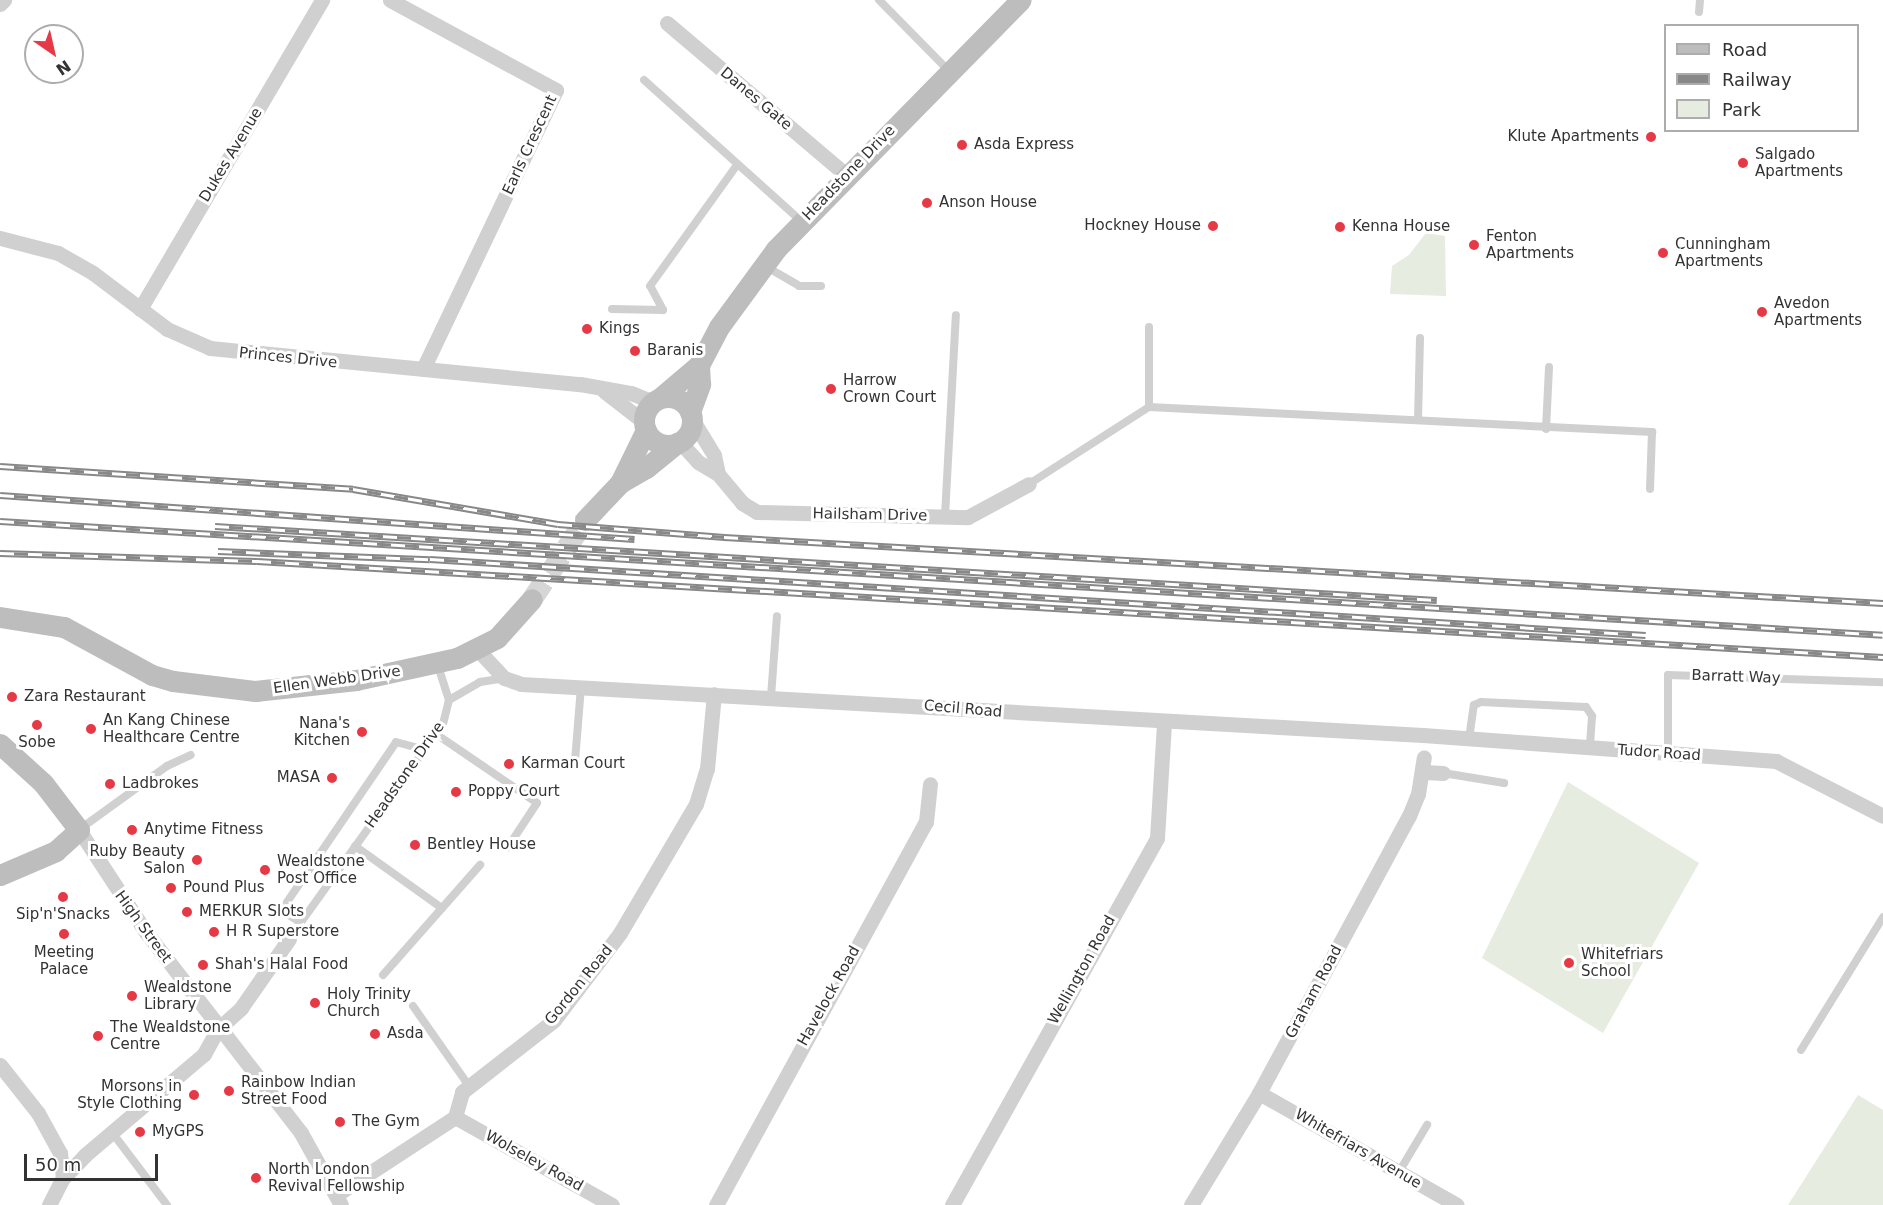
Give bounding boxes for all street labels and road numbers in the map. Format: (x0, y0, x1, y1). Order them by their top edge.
street label: Danes Gate (717, 64, 795, 134)
street label: Earls Crescent (499, 92, 561, 198)
street label: Dukes Avenue (196, 105, 266, 205)
street label: Headstone Drive (799, 122, 899, 224)
street label: Princes Drive (238, 344, 338, 372)
street label: Hailsham Drive (813, 505, 927, 525)
street label: Ellen Webb Drive (272, 662, 402, 698)
street label: Barratt Way (1691, 666, 1781, 688)
street label: Cecil Road (923, 697, 1003, 721)
street label: Headstone Drive (362, 718, 448, 832)
street label: Tudor Road (1617, 741, 1701, 765)
street label: High Street (111, 887, 175, 967)
street label: Wellington Road (1045, 912, 1119, 1028)
street label: Gordon Road (541, 942, 617, 1028)
street label: Graham Road (1282, 942, 1346, 1042)
street label: Havelock Road (794, 943, 864, 1049)
street label: Whitefriars Avenue (1292, 1105, 1424, 1193)
street label: Wolseley Road (482, 1127, 586, 1195)

